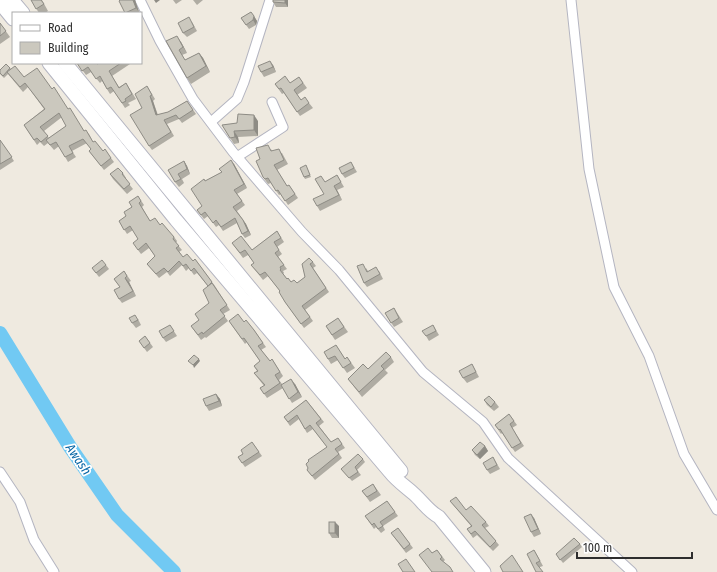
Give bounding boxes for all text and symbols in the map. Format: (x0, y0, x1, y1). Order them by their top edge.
legend (12, 12, 142, 64)
text: Road (48, 21, 73, 35)
text: Building (48, 41, 89, 55)
water label: Awash (62, 440, 94, 478)
scale bar (577, 534, 692, 560)
text: 100 m (583, 541, 612, 555)

